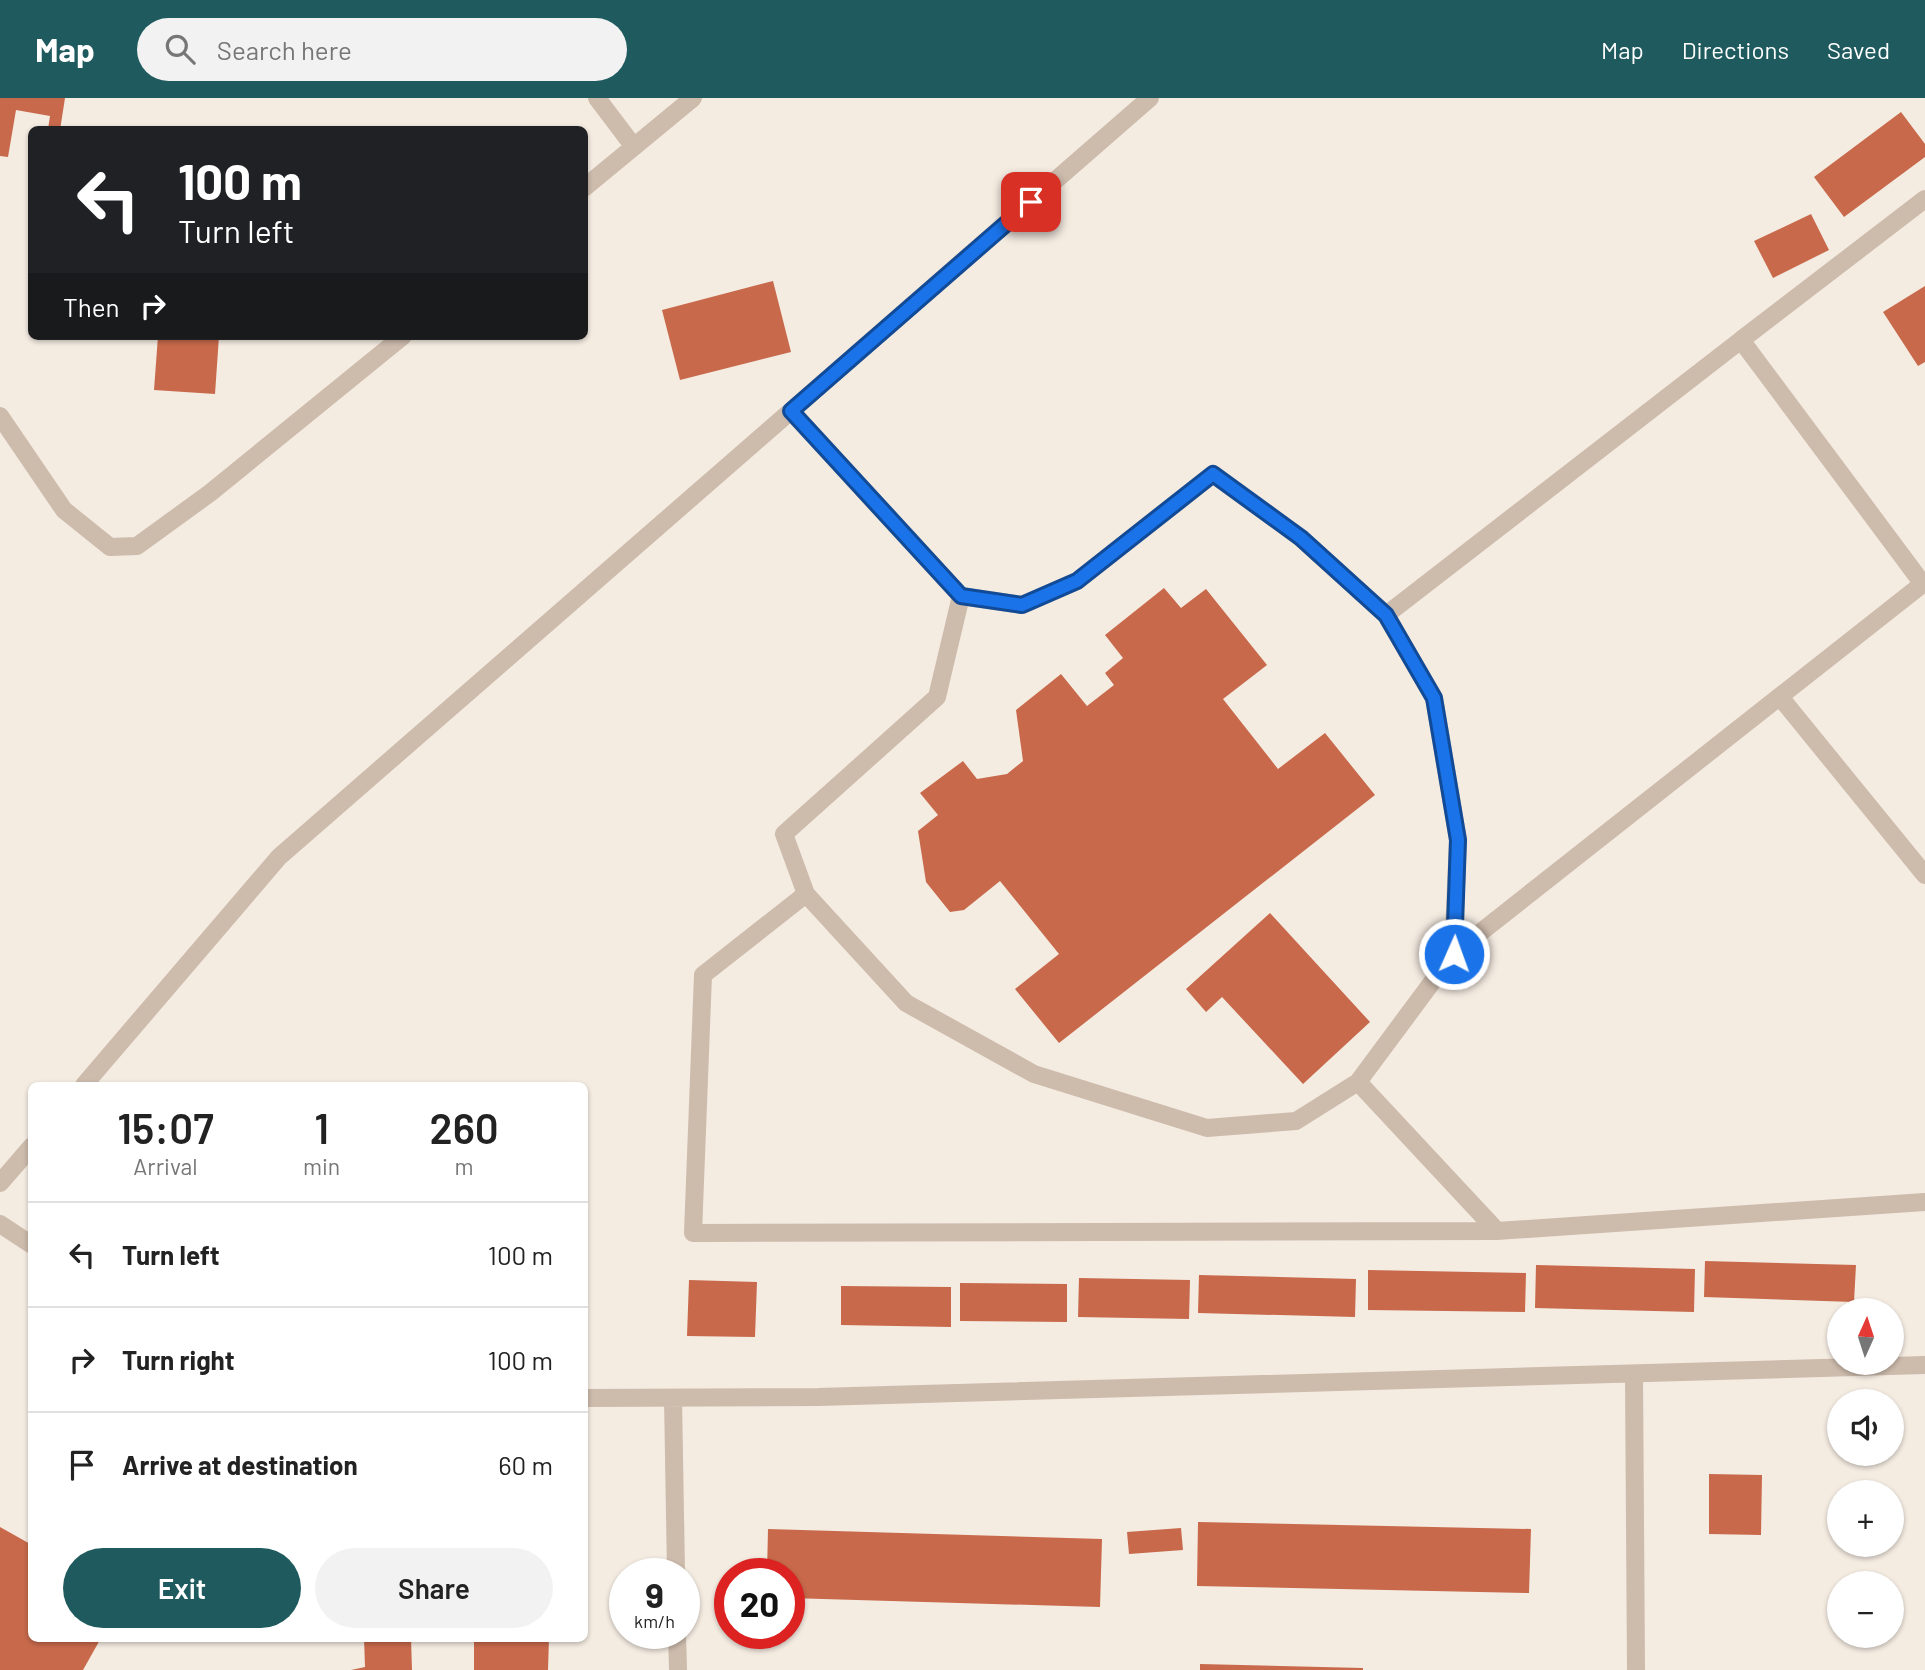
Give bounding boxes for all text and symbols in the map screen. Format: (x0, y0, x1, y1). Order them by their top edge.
search box (137, 18, 627, 81)
text: Map (35, 29, 95, 69)
icon: search (161, 30, 199, 68)
text: Search here (217, 34, 352, 65)
text: Map (1601, 35, 1644, 64)
text: Directions (1682, 35, 1789, 64)
text: Saved (1827, 35, 1890, 64)
text: 100 m (178, 151, 302, 210)
icon: left (63, 154, 154, 245)
pin (1001, 172, 1061, 232)
icon: arrive (1012, 183, 1050, 221)
text: Turn left (178, 211, 295, 249)
icon: right (134, 287, 172, 325)
text: Then (63, 291, 120, 322)
position arrow (1417, 917, 1491, 991)
text: 15:07 (117, 1102, 214, 1152)
text: 1 (314, 1102, 329, 1152)
text: 260 (430, 1102, 499, 1152)
text: Arrival (133, 1152, 198, 1180)
text: min (303, 1152, 340, 1180)
text: m (455, 1152, 474, 1180)
icon: left (63, 1236, 101, 1274)
text: Turn left (122, 1239, 220, 1270)
text: 100 m (488, 1239, 553, 1270)
north arrow (1827, 1298, 1904, 1376)
map controls (1827, 1298, 1904, 1648)
icon: right (63, 1341, 101, 1379)
text: Turn right (122, 1344, 235, 1375)
text: 100 m (488, 1344, 553, 1375)
button: sound (1827, 1389, 1904, 1466)
icon: arrive (63, 1446, 101, 1484)
text: Arrive at destination (122, 1449, 358, 1480)
text: 60 m (498, 1449, 553, 1480)
button: + (1827, 1480, 1904, 1557)
button: Exit (63, 1548, 301, 1628)
button: Share (315, 1548, 553, 1628)
speed limit sign: 20 (714, 1558, 805, 1649)
button: − (1827, 1571, 1904, 1648)
text: 9 (645, 1573, 664, 1615)
text: km/h (634, 1610, 675, 1632)

